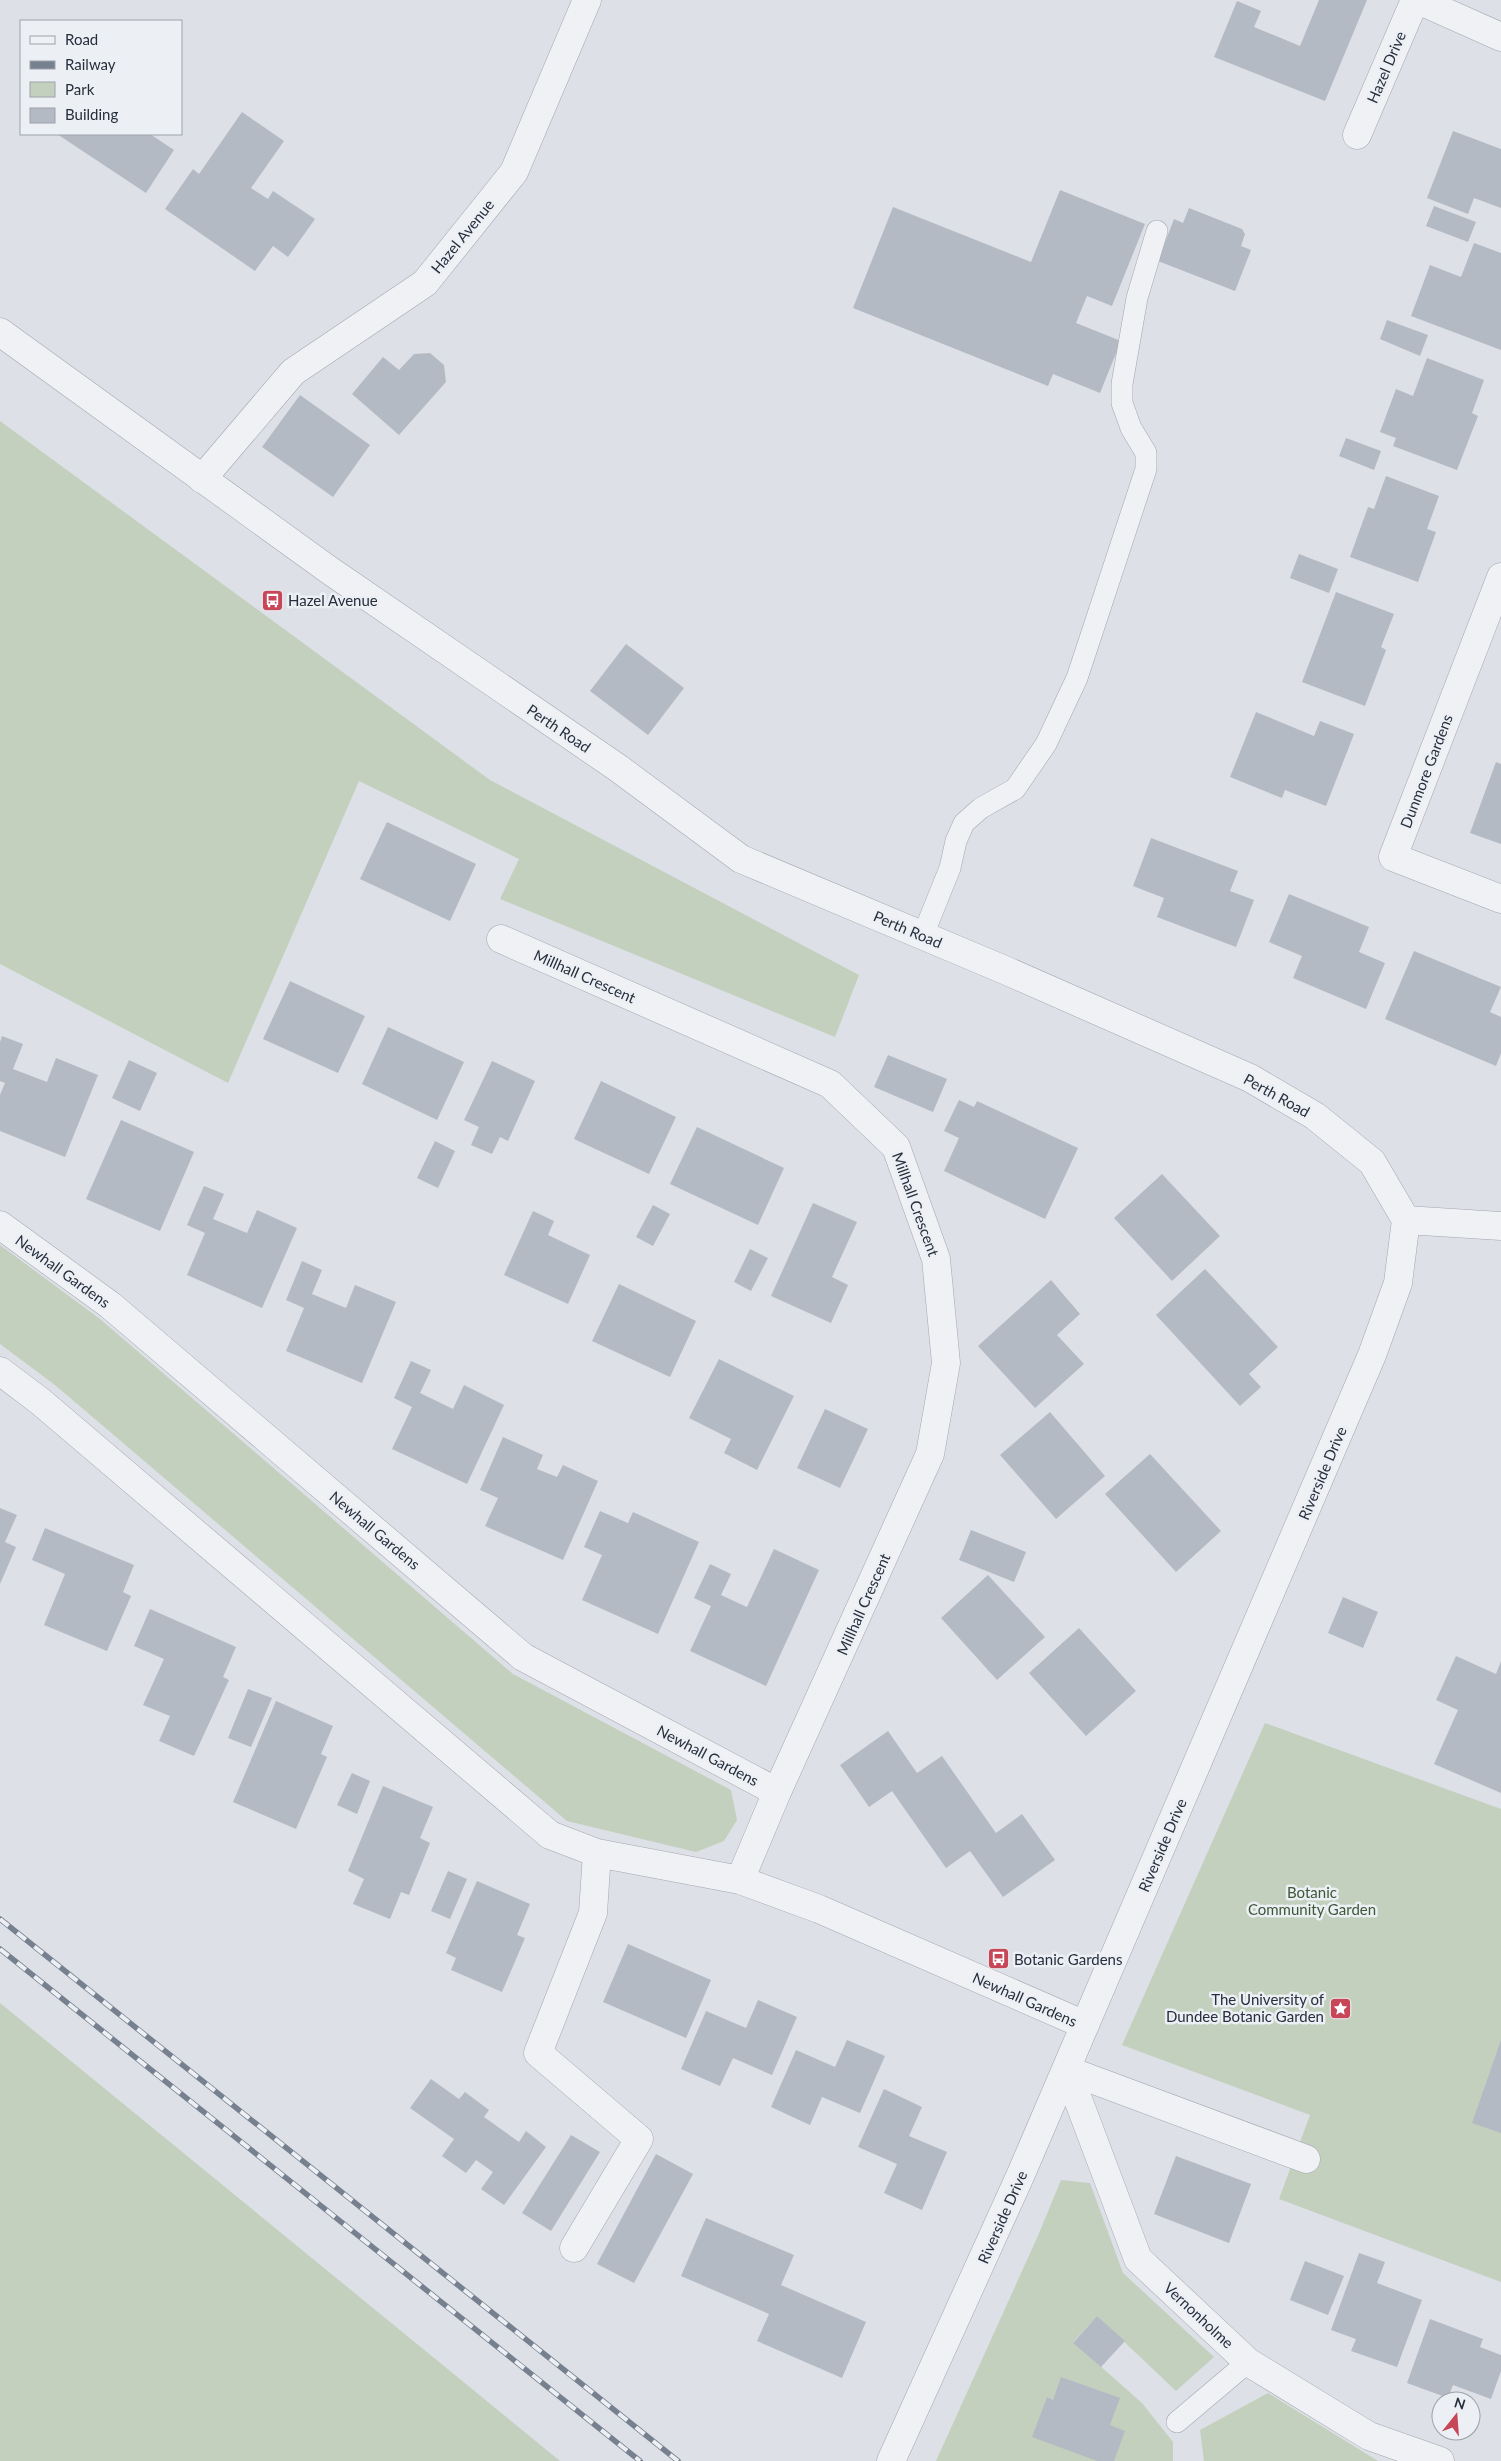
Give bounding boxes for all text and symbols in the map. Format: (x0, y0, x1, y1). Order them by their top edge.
legend (20, 20, 182, 135)
street label: Hazel Drive (1363, 28, 1409, 106)
text: Road (65, 30, 98, 48)
text: Railway (65, 55, 116, 73)
text: Park (65, 80, 95, 98)
text: Building (65, 105, 118, 123)
street label: Hazel Avenue (427, 195, 497, 277)
bus stop icon: Hazel Avenue (260, 588, 284, 612)
place label: Hazel Avenue (288, 591, 378, 609)
street label: Perth Road (524, 700, 594, 756)
street label: Dunmore Gardens (1396, 712, 1456, 830)
street label: Perth Road (871, 906, 945, 952)
street label: Millhall Crescent (531, 946, 639, 1007)
street label: Perth Road (1241, 1069, 1313, 1121)
street label: Millhall Crescent (889, 1150, 943, 1259)
street label: Newhall Gardens (12, 1231, 114, 1311)
street label: Riverside Drive (1294, 1423, 1350, 1522)
street label: Newhall Gardens (326, 1487, 424, 1573)
street label: Millhall Crescent (833, 1550, 894, 1658)
street label: Newhall Gardens (654, 1721, 762, 1789)
street label: Riverside Drive (1134, 1795, 1190, 1894)
park label: Botanic Community Garden (1248, 1883, 1376, 1918)
bus stop icon: Botanic Gardens (986, 1947, 1010, 1971)
place label: Botanic Gardens (1014, 1950, 1122, 1968)
street label: Newhall Gardens (970, 1968, 1080, 2030)
place label: The University of Dundee Botanic Garden (1166, 1990, 1325, 2025)
place icon: The University of Dundee Botanic Garden (1328, 1996, 1352, 2020)
street label: Riverside Drive (973, 2168, 1031, 2266)
street label: Vernonholme (1161, 2278, 1237, 2352)
north arrow (1431, 2391, 1481, 2441)
text: N (1452, 2393, 1468, 2413)

